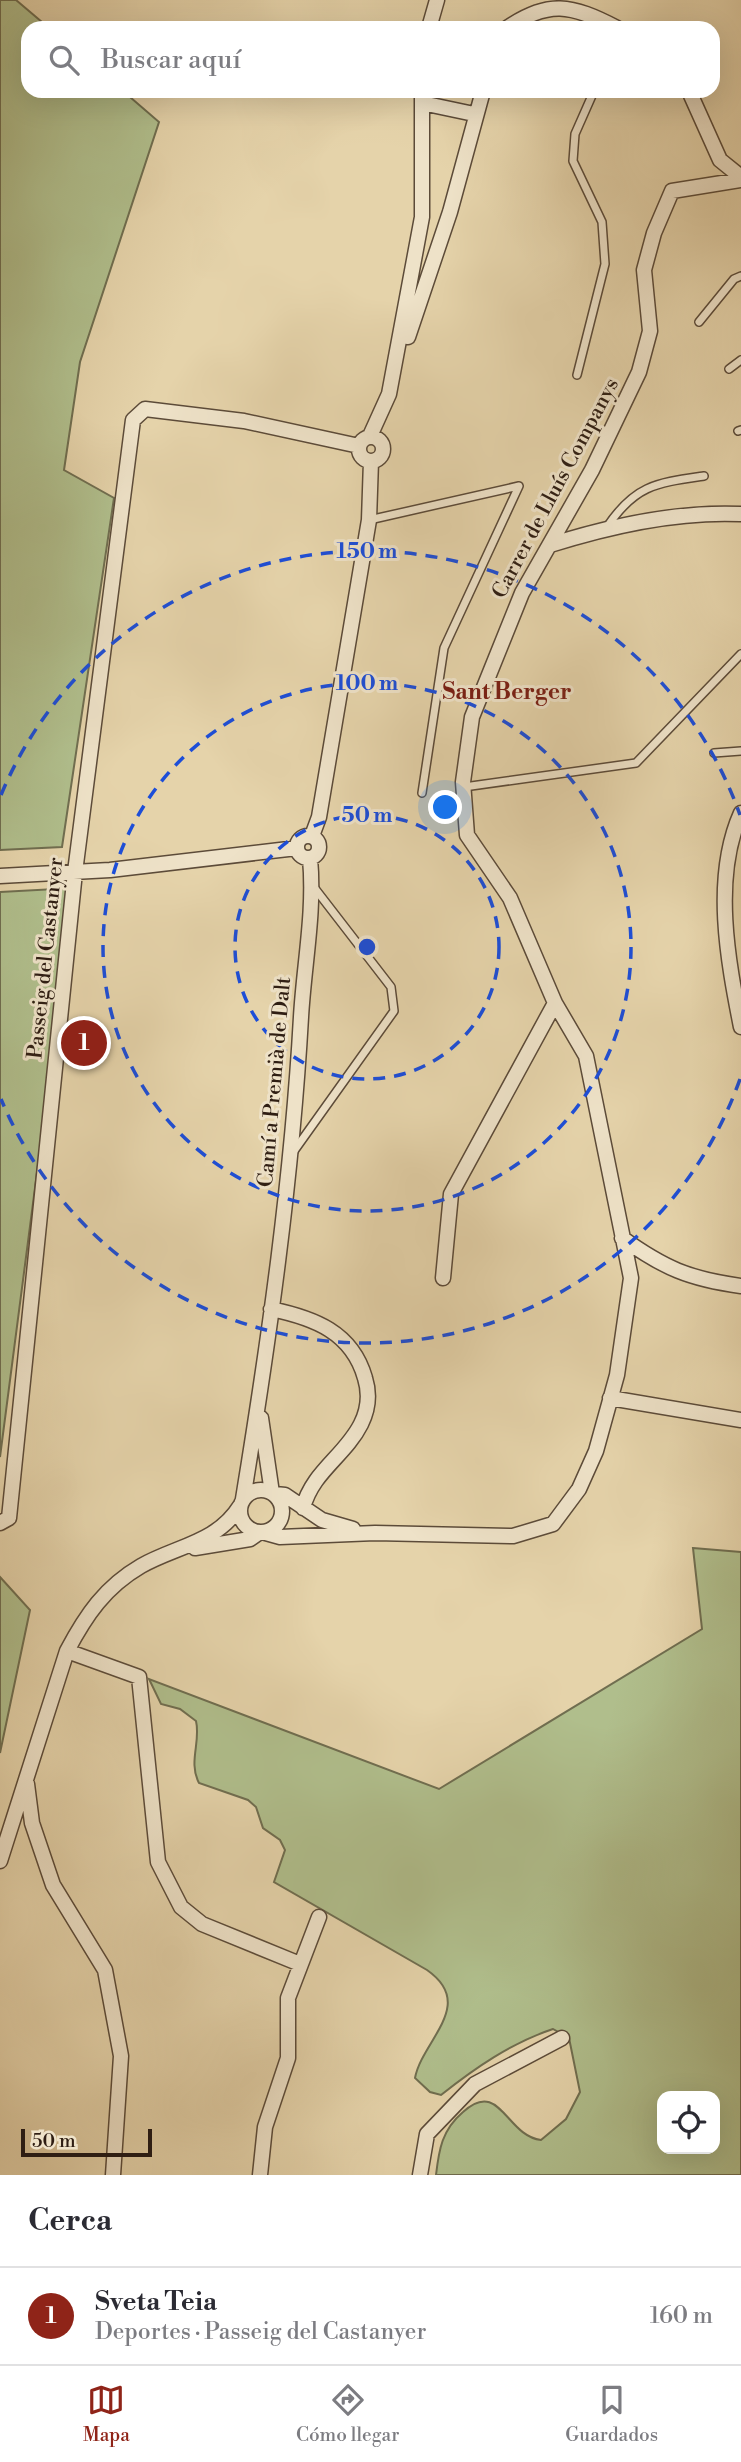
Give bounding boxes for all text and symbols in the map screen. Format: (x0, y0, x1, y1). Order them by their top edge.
search box (21, 21, 720, 98)
icon: search (45, 41, 83, 79)
text: Buscar aquí (101, 44, 241, 76)
street label: Carrer de Lluís Companys (487, 374, 625, 603)
text: 150 m (337, 539, 397, 565)
text: 100 m (336, 671, 398, 697)
district label: Sant Berger (442, 678, 572, 706)
your location (428, 790, 462, 824)
text: 50 m (342, 803, 392, 829)
street label: Passeig del Castanyer (22, 856, 70, 1060)
centre of rings (355, 935, 379, 959)
street label: Camí a Premià de Dalt (253, 975, 297, 1188)
pin: 1 (61, 1017, 107, 1069)
map controls (657, 2091, 720, 2154)
button: locate (657, 2091, 720, 2154)
scale bar (21, 2126, 152, 2158)
text: 50 m (32, 2129, 76, 2153)
text: Cerca (28, 2202, 112, 2240)
text: Sveta Teia (95, 2286, 217, 2318)
text: 1 (45, 2302, 57, 2330)
text: 160 m (650, 2302, 713, 2330)
text: Deportes · Passeig del Castanyer (95, 2318, 426, 2346)
tab: Mapa (83, 2381, 130, 2447)
tab: Cómo llegar (296, 2381, 399, 2447)
tab: Guardados (565, 2381, 658, 2447)

